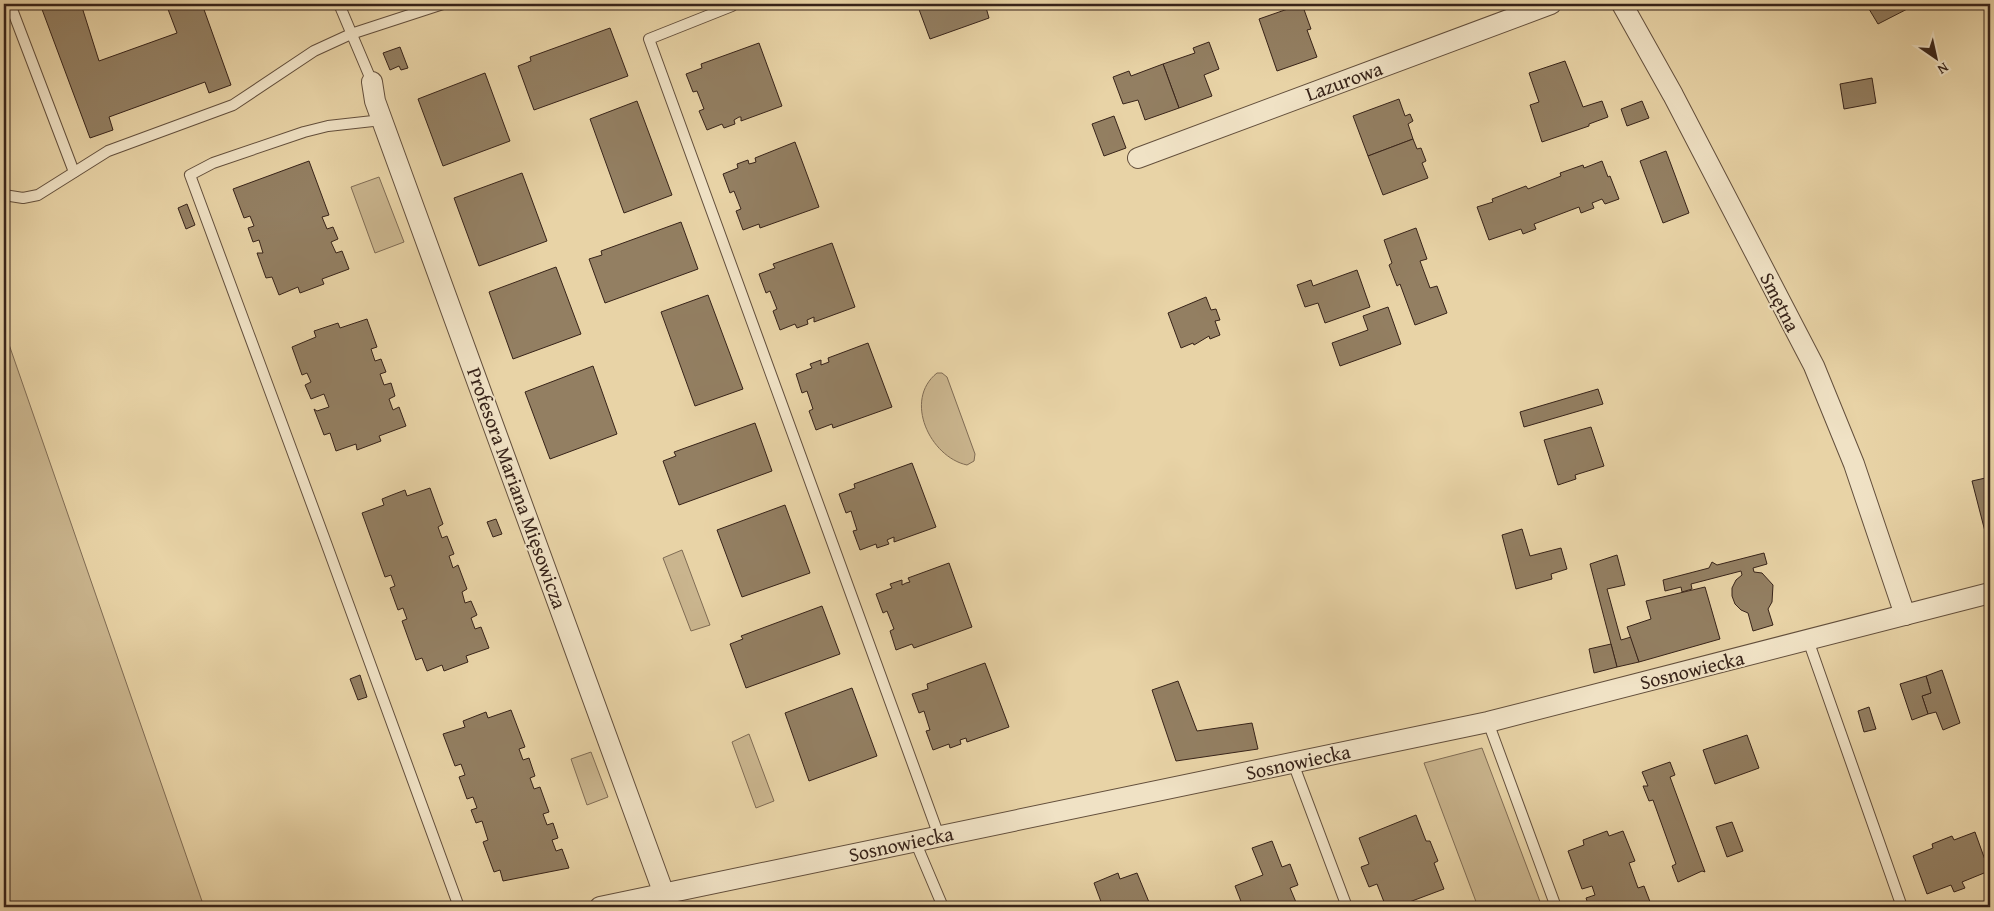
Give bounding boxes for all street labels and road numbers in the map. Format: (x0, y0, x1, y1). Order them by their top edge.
street label: Lazurowa (1301, 53, 1387, 108)
street label: Smętna (1753, 267, 1808, 337)
street label: Profesora Mariana Mięsowicza (460, 363, 575, 613)
street label: Sosnowiecka (1637, 642, 1748, 696)
street label: Sosnowiecka (1243, 736, 1353, 787)
street label: Sosnowiecka (846, 818, 956, 869)

